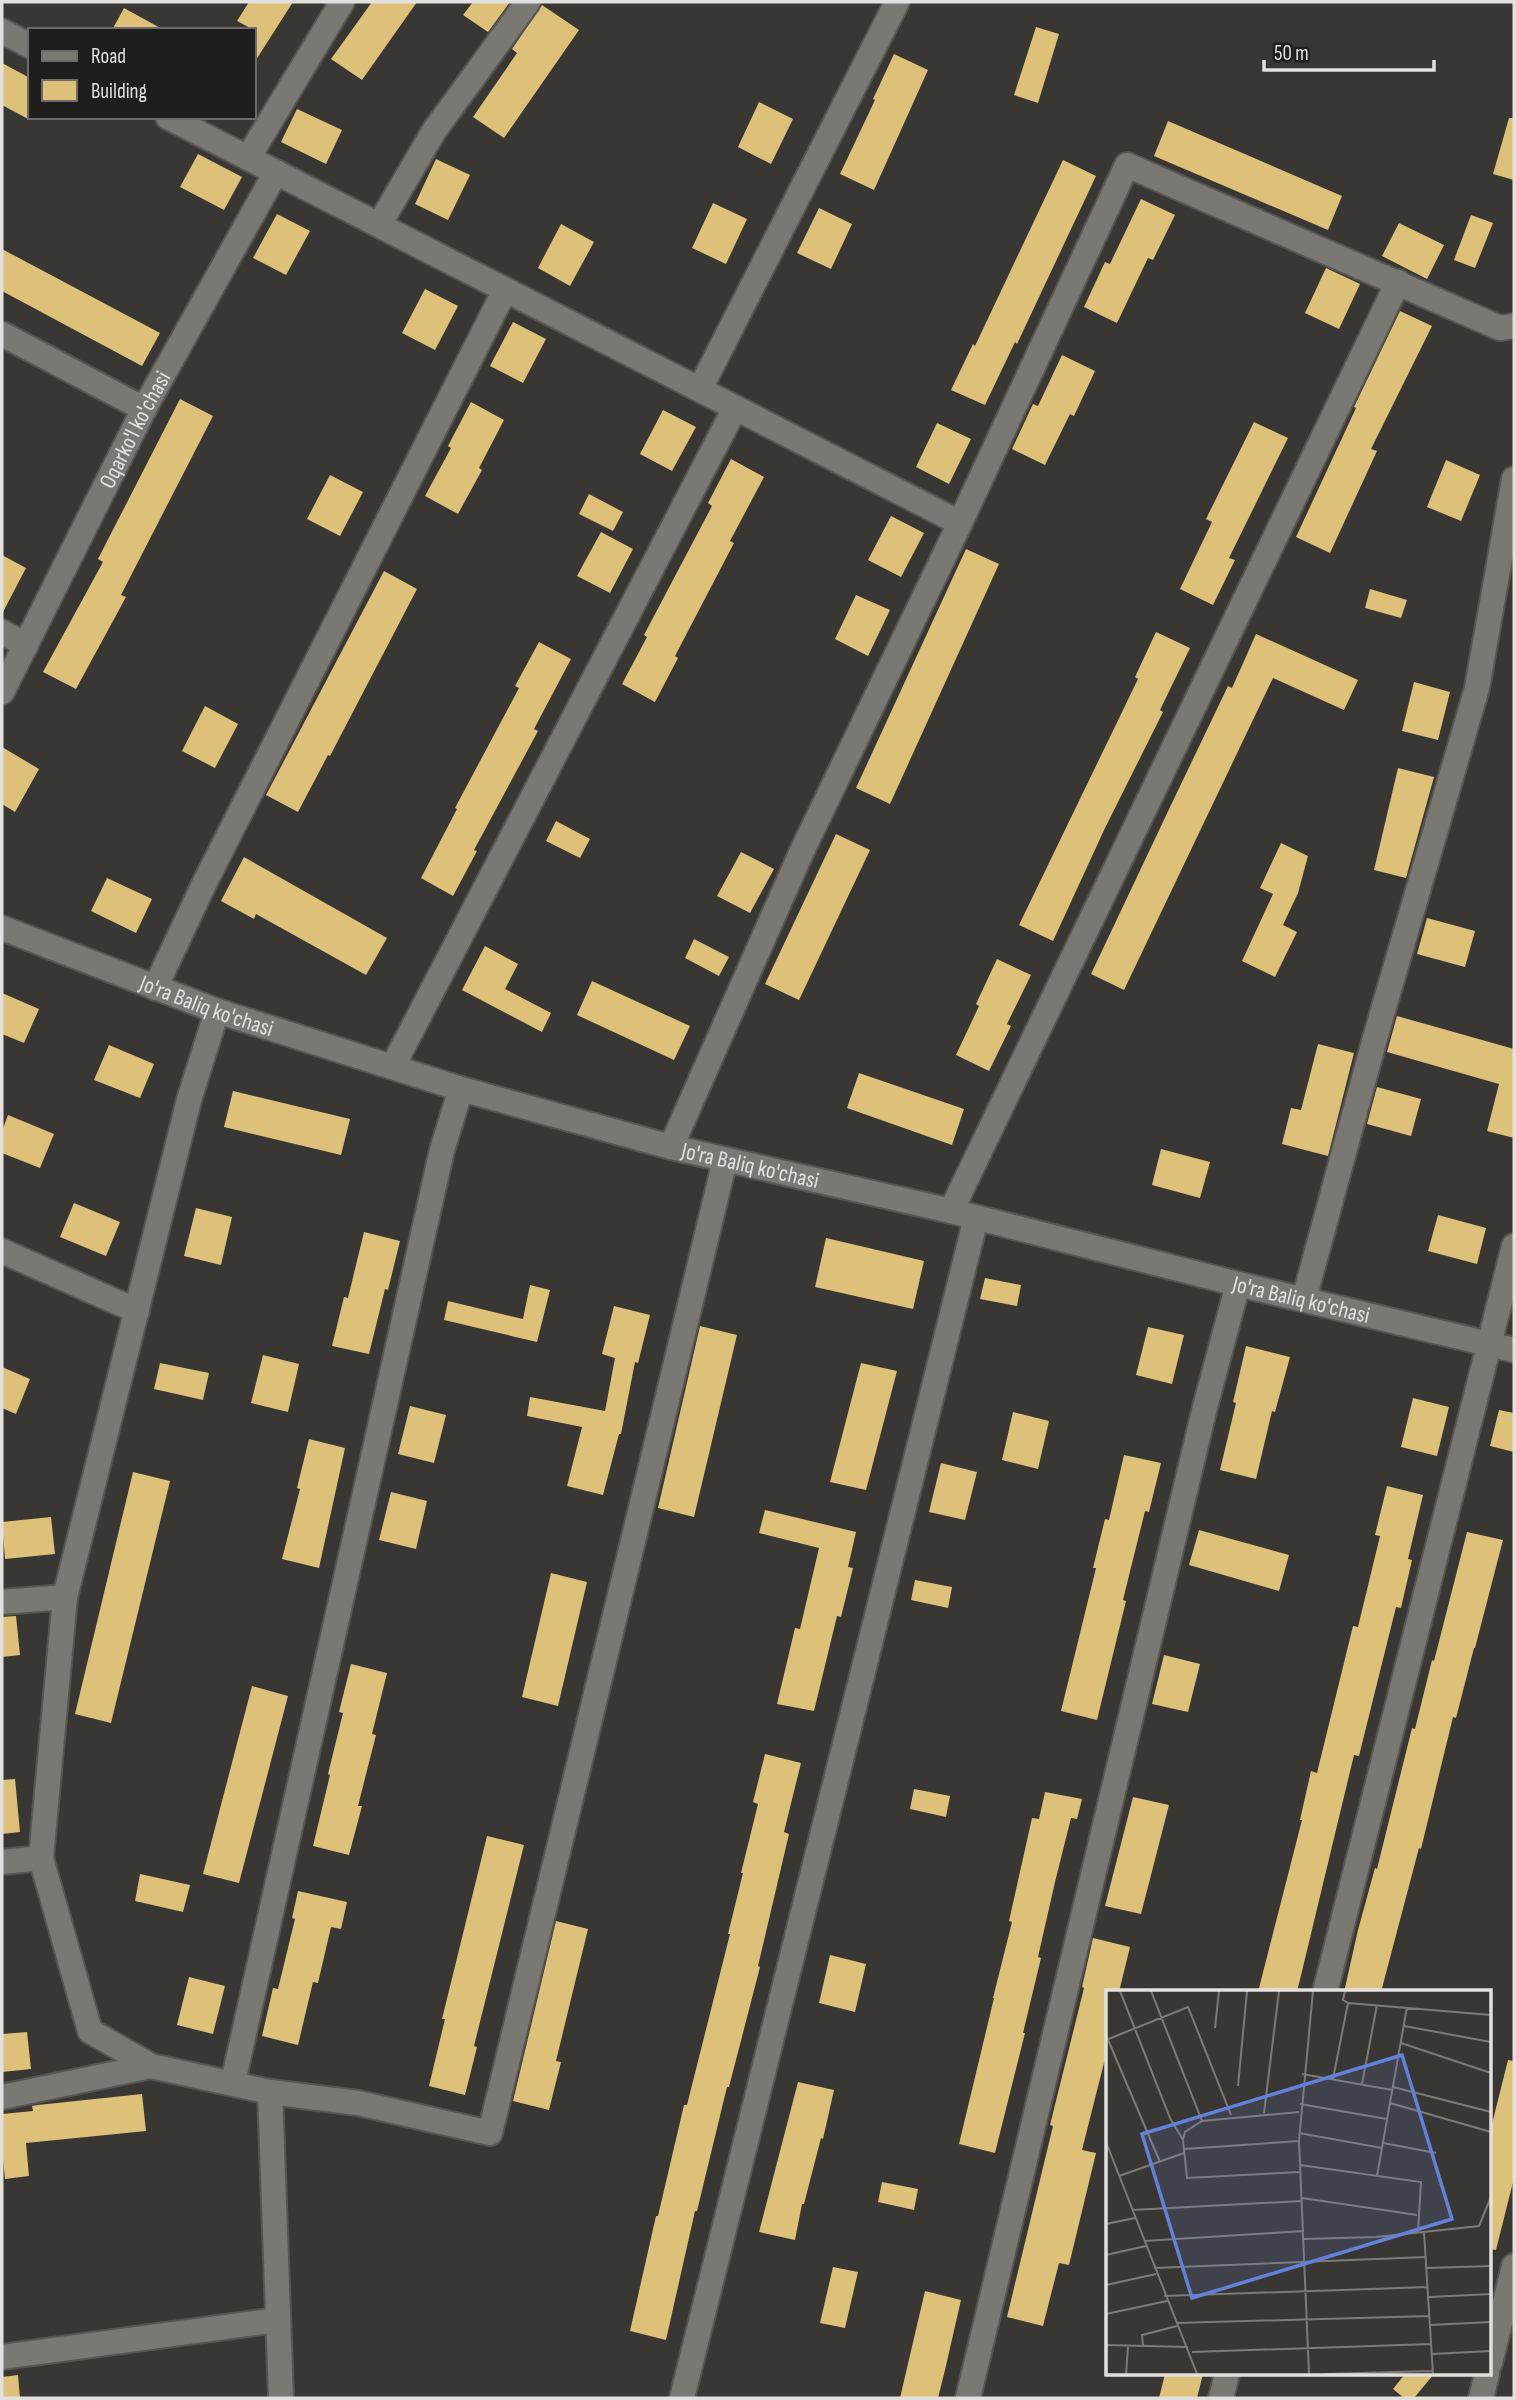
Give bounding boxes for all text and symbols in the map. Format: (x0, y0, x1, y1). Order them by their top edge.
legend (28, 28, 256, 119)
scale bar (1264, 28, 1434, 72)
text: 50 m (1274, 41, 1309, 66)
text: Road (91, 44, 126, 69)
text: Building (91, 79, 147, 104)
street label: Oqarko'l ko'chasi (94, 367, 177, 493)
street label: Jo'ra Baliq ko'chasi (135, 969, 277, 1043)
street label: Jo'ra Baliq ko'chasi (678, 1137, 822, 1195)
street label: Jo'ra Baliq ko'chasi (1229, 1270, 1373, 1330)
inset map (1106, 1990, 1492, 2376)

